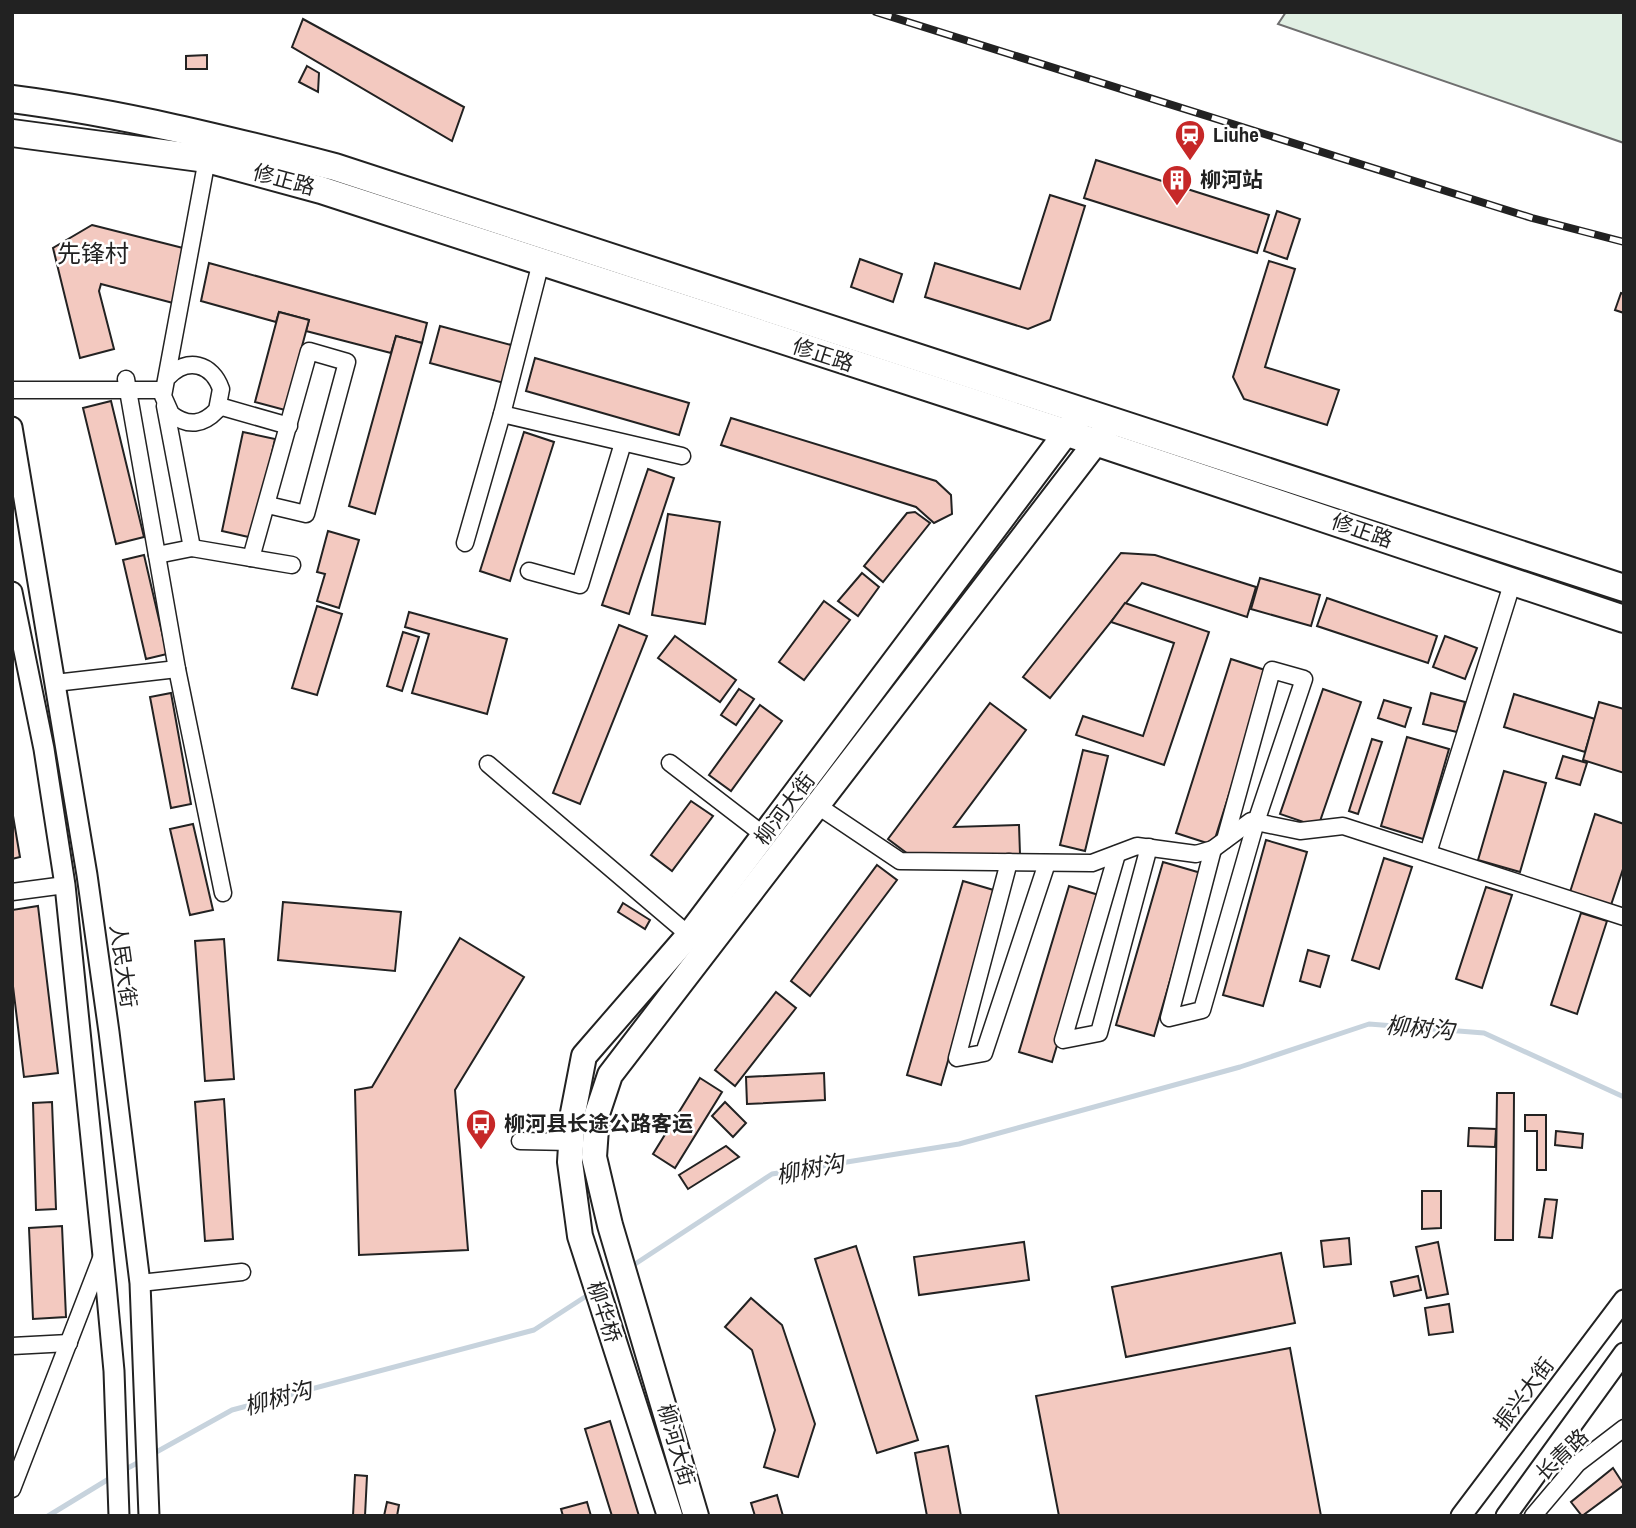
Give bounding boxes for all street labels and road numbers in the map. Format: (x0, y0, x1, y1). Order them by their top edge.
street label: 修正路 (250, 157, 318, 202)
street label: 修正路 (789, 331, 858, 378)
street label: 修正路 (1328, 507, 1397, 554)
street label: 柳河大街 (748, 766, 821, 851)
street label: 人民大街 (103, 922, 144, 1010)
street label: 柳华桥 (581, 1277, 628, 1346)
street label: 振兴大街 (1487, 1351, 1560, 1436)
street label: 柳河大街 (651, 1400, 702, 1489)
street label: 长青路 (1529, 1422, 1594, 1487)

